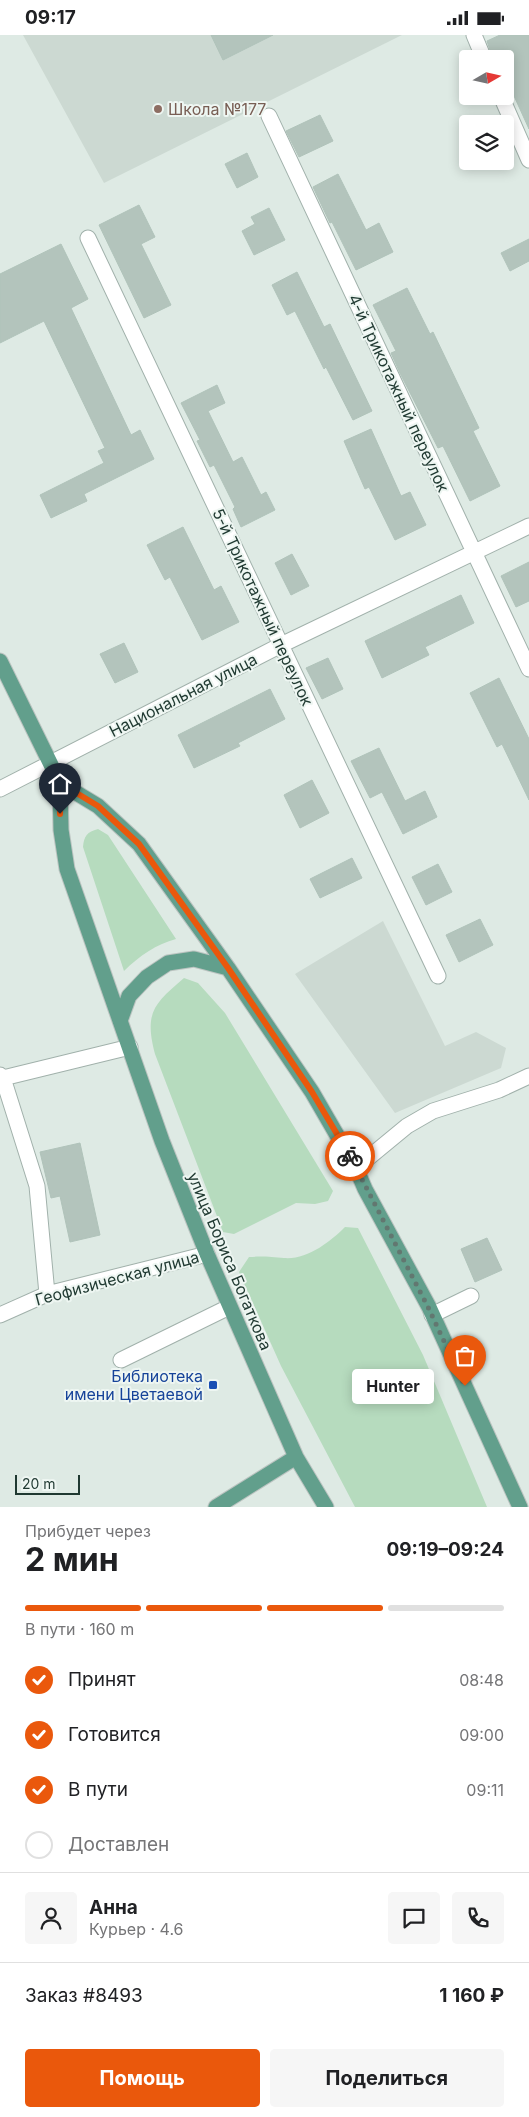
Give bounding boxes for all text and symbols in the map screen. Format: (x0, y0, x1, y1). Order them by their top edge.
text: 09:17 (25, 6, 76, 29)
north arrow (459, 50, 514, 105)
map controls (459, 50, 514, 170)
place label: Школа №177 (168, 99, 266, 119)
marker: Школа №177 (152, 103, 164, 115)
button: layers (459, 115, 514, 170)
street label: 4-й Трикотажный переулок (344, 291, 454, 495)
street label: 5-й Трикотажный переулок (208, 505, 318, 709)
street label: Национальная улица (106, 649, 260, 741)
pin (39, 763, 81, 814)
icon: home (46, 770, 74, 798)
courier (325, 1131, 375, 1181)
icon: bike (336, 1142, 364, 1170)
street label: улица Бориса Богаткова (183, 1169, 277, 1353)
street label: Геофизическая улица (33, 1246, 201, 1310)
pin (444, 1335, 486, 1386)
icon: bag (451, 1342, 479, 1370)
place label: Библиотека имени Цветаевой (65, 1366, 203, 1404)
callout: Hunter (352, 1369, 435, 1403)
text: Hunter (366, 1376, 420, 1396)
marker: Библиотека имени Цветаевой (207, 1379, 219, 1391)
scale bar (15, 1472, 80, 1495)
text: 20 m (22, 1475, 56, 1492)
text: Прибудет через (25, 1521, 151, 1541)
text: 09:19–09:24 (386, 1538, 504, 1561)
text: 2 мин (25, 1540, 119, 1579)
text: В пути · 160 m (25, 1619, 134, 1639)
icon: check (25, 1666, 53, 1694)
text: Принят (68, 1668, 136, 1691)
text: 08:48 (459, 1670, 504, 1690)
icon: check (25, 1721, 53, 1749)
text: Готовится (68, 1723, 161, 1746)
text: 09:00 (459, 1725, 504, 1745)
icon: check (25, 1776, 53, 1804)
text: В пути (68, 1778, 128, 1801)
text: 09:11 (466, 1780, 504, 1800)
text: Доставлен (68, 1833, 169, 1856)
button: person (25, 1892, 77, 1944)
button: chat (388, 1892, 440, 1944)
button: phone (452, 1892, 504, 1944)
text: Анна (89, 1896, 138, 1919)
text: Курьер · 4.6 (89, 1919, 184, 1939)
text: Заказ #8493 (25, 1984, 143, 2007)
text: 1 160 ₽ (439, 1984, 504, 2007)
button: Помощь (25, 2049, 260, 2107)
button: Поделиться (270, 2049, 504, 2107)

